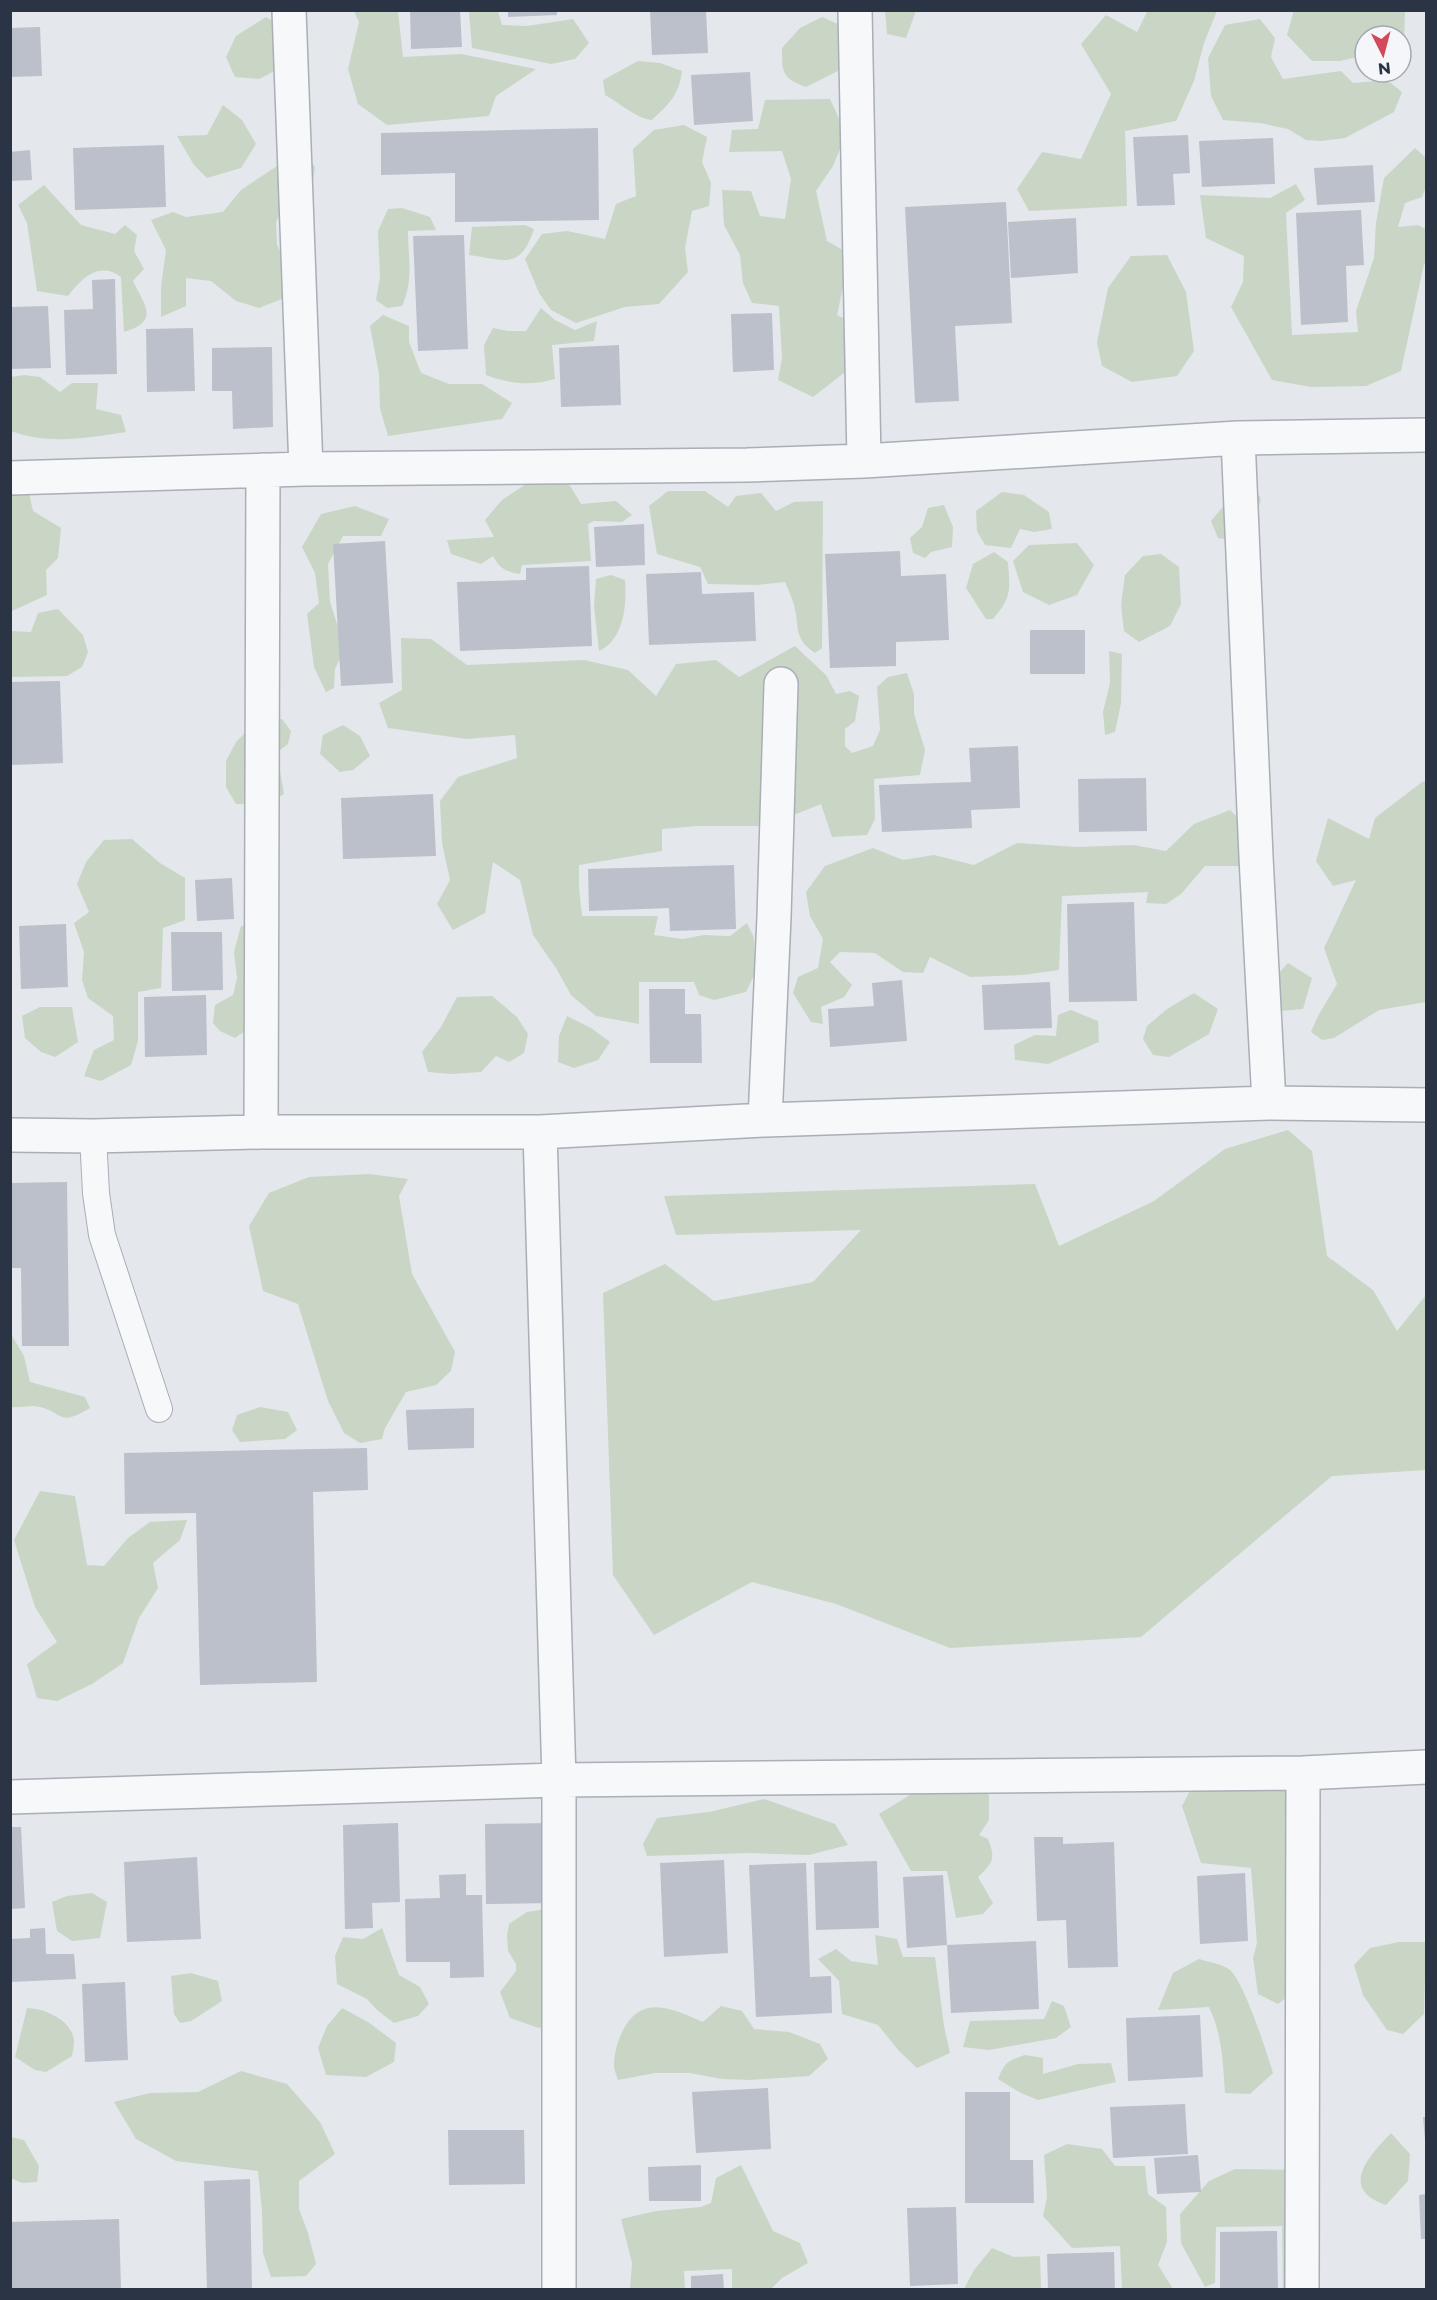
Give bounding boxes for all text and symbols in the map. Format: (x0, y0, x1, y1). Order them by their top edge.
north arrow (1353, 24, 1413, 84)
text: N (1377, 58, 1392, 79)

